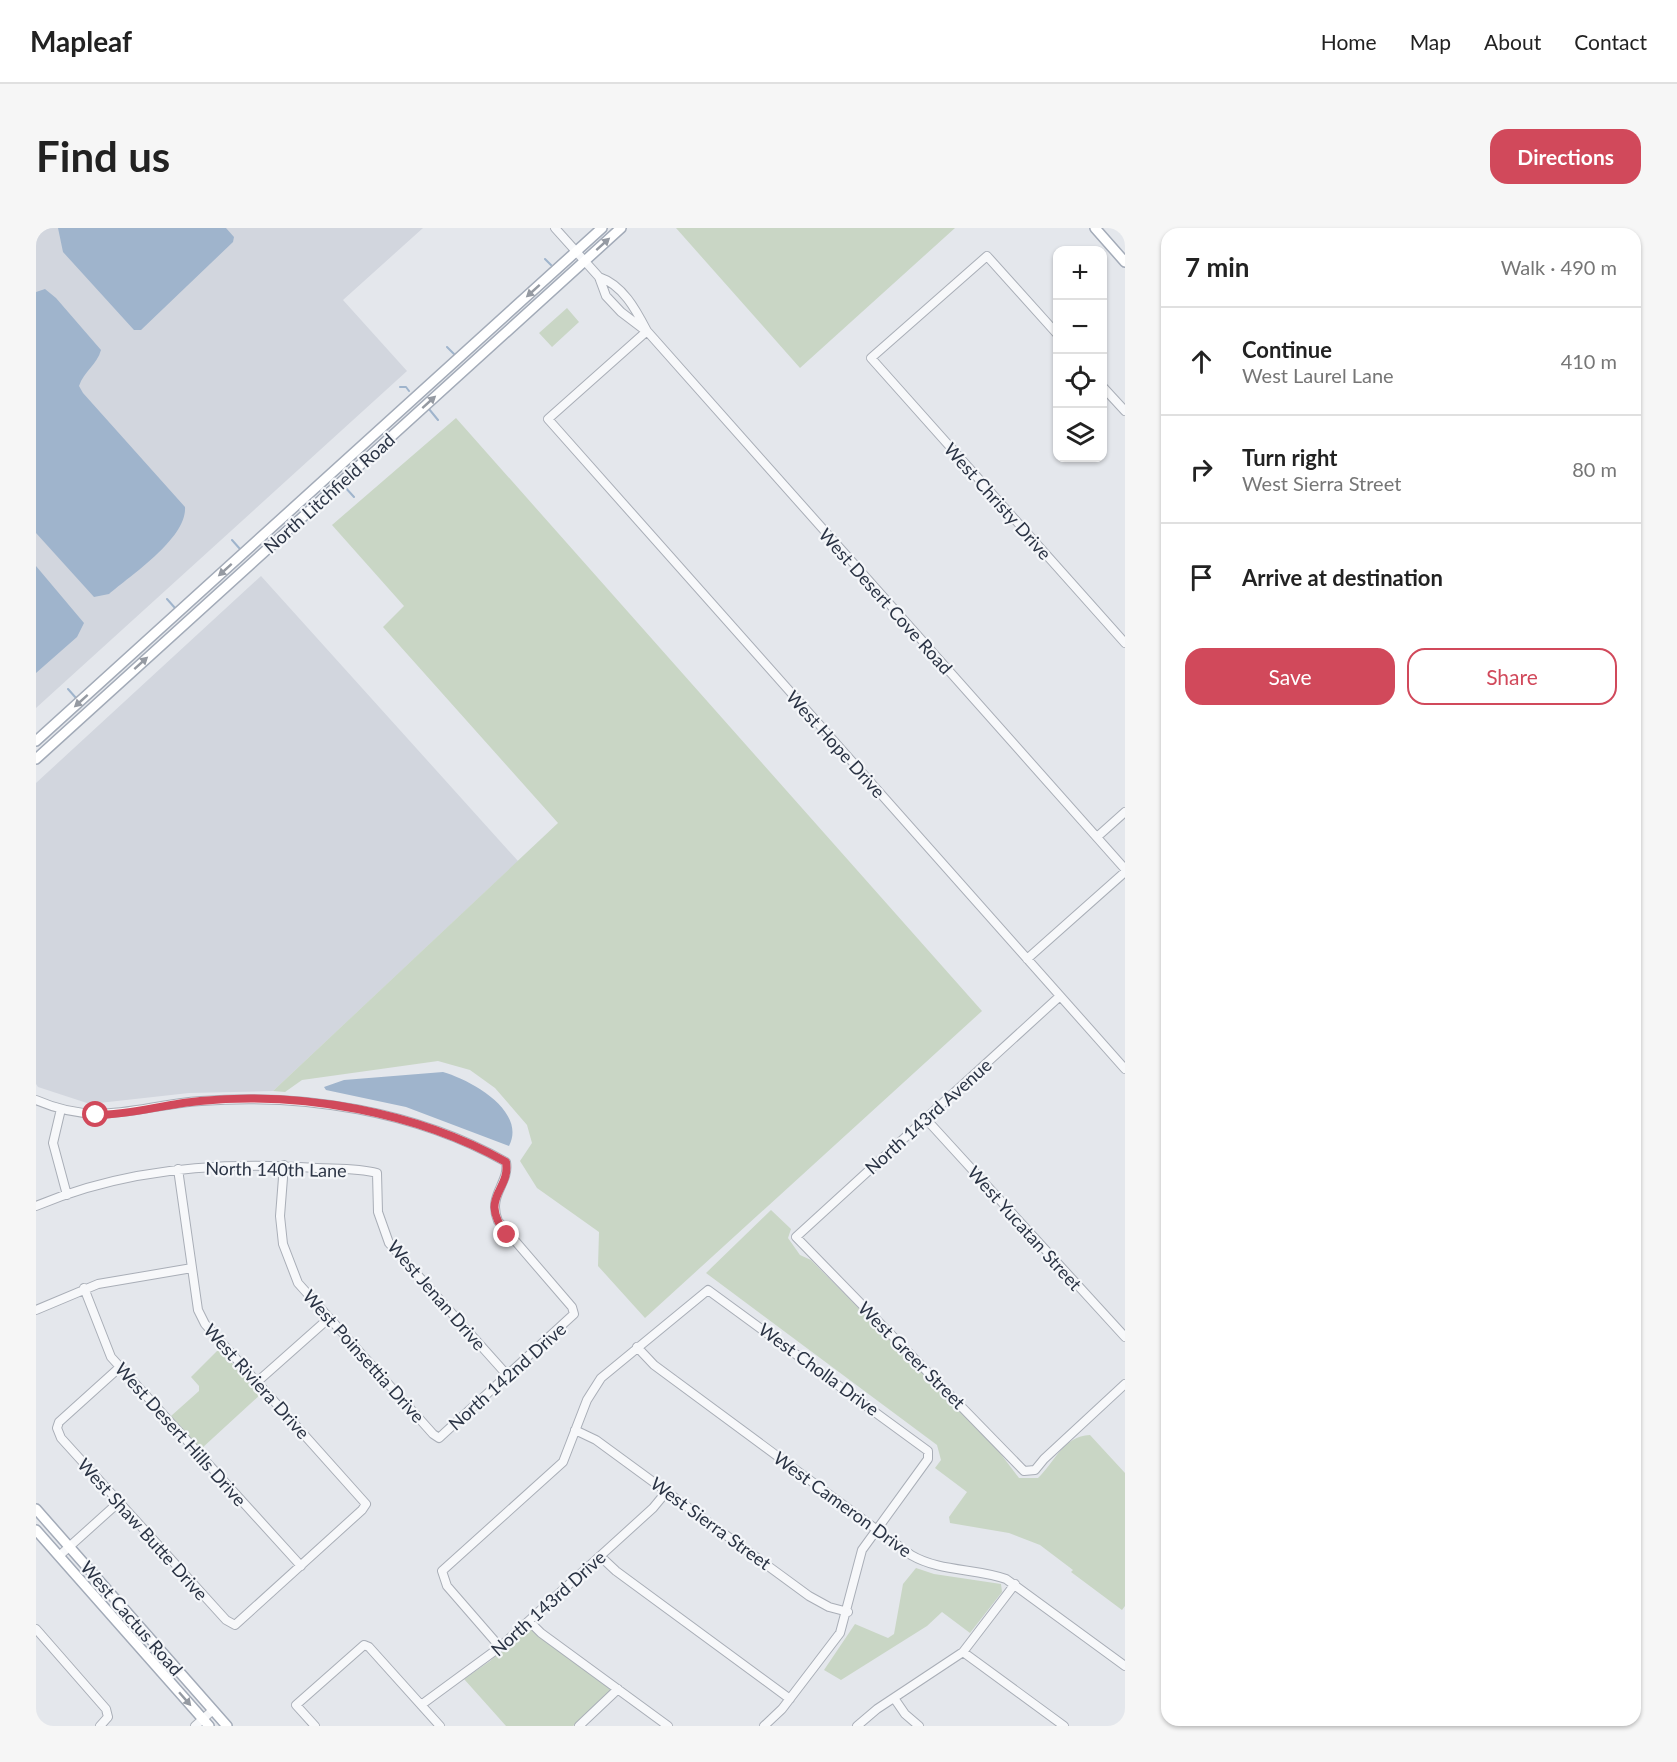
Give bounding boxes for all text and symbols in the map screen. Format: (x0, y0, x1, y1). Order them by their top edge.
text: Mapleaf (30, 24, 132, 58)
text: Home (1321, 29, 1377, 54)
text: Map (1410, 29, 1451, 54)
text: About (1484, 29, 1541, 54)
text: Contact (1574, 29, 1647, 54)
button: Directions (1490, 129, 1641, 184)
text: Find us (36, 131, 170, 181)
one-way arrow (595, 238, 610, 251)
map controls (1053, 246, 1107, 462)
button: + (1053, 246, 1107, 300)
text: 7 min (1185, 251, 1249, 283)
text: Walk · 490 m (1501, 255, 1617, 279)
one-way arrow (526, 284, 541, 297)
button: − (1053, 300, 1107, 354)
text: Continue (1242, 336, 1332, 363)
icon: ahead (1185, 345, 1218, 378)
text: 410 m (1561, 349, 1617, 373)
button: locate (1053, 354, 1107, 408)
text: West Laurel Lane (1242, 363, 1394, 387)
one-way arrow (422, 395, 437, 409)
button: layers (1053, 408, 1107, 462)
street label: North Litchfield Road (259, 428, 399, 558)
street label: West Christy Drive (940, 438, 1056, 564)
text: Turn right (1242, 444, 1337, 471)
icon: right (1185, 453, 1218, 486)
text: 80 m (1572, 457, 1617, 481)
text: West Sierra Street (1242, 471, 1401, 495)
street label: West Desert Cove Road (815, 523, 957, 679)
icon: arrive (1185, 561, 1218, 594)
one-way arrow (218, 563, 233, 577)
text: Arrive at destination (1242, 564, 1443, 591)
button: Save (1185, 648, 1395, 705)
button: Share (1407, 648, 1617, 705)
one-way arrow (134, 656, 149, 670)
street label: West Hope Drive (782, 686, 890, 802)
one-way arrow (74, 694, 89, 707)
street label: North 143rd Avenue (860, 1053, 996, 1179)
route start (82, 1101, 108, 1127)
street label: North 140th Lane (205, 1157, 347, 1181)
street label: West Yucatan Street (963, 1161, 1087, 1295)
route end (493, 1221, 519, 1247)
street label: West Jenan Drive (383, 1235, 491, 1355)
street label: West Poinsettia Drive (298, 1285, 430, 1427)
street label: West Greer Street (854, 1297, 970, 1413)
street label: North 142nd Drive (444, 1318, 570, 1434)
street label: West Cholla Drive (755, 1318, 883, 1420)
street label: West Riviera Drive (199, 1319, 315, 1443)
street label: West Desert Hills Drive (111, 1358, 251, 1510)
street label: West Cameron Drive (770, 1447, 916, 1561)
street label: West Shaw Butte Drive (73, 1453, 213, 1605)
street label: West Sierra Street (647, 1472, 776, 1574)
street label: North 143rd Drive (486, 1546, 610, 1660)
street label: West Cactus Road (76, 1556, 188, 1680)
one-way arrow (178, 1691, 191, 1706)

